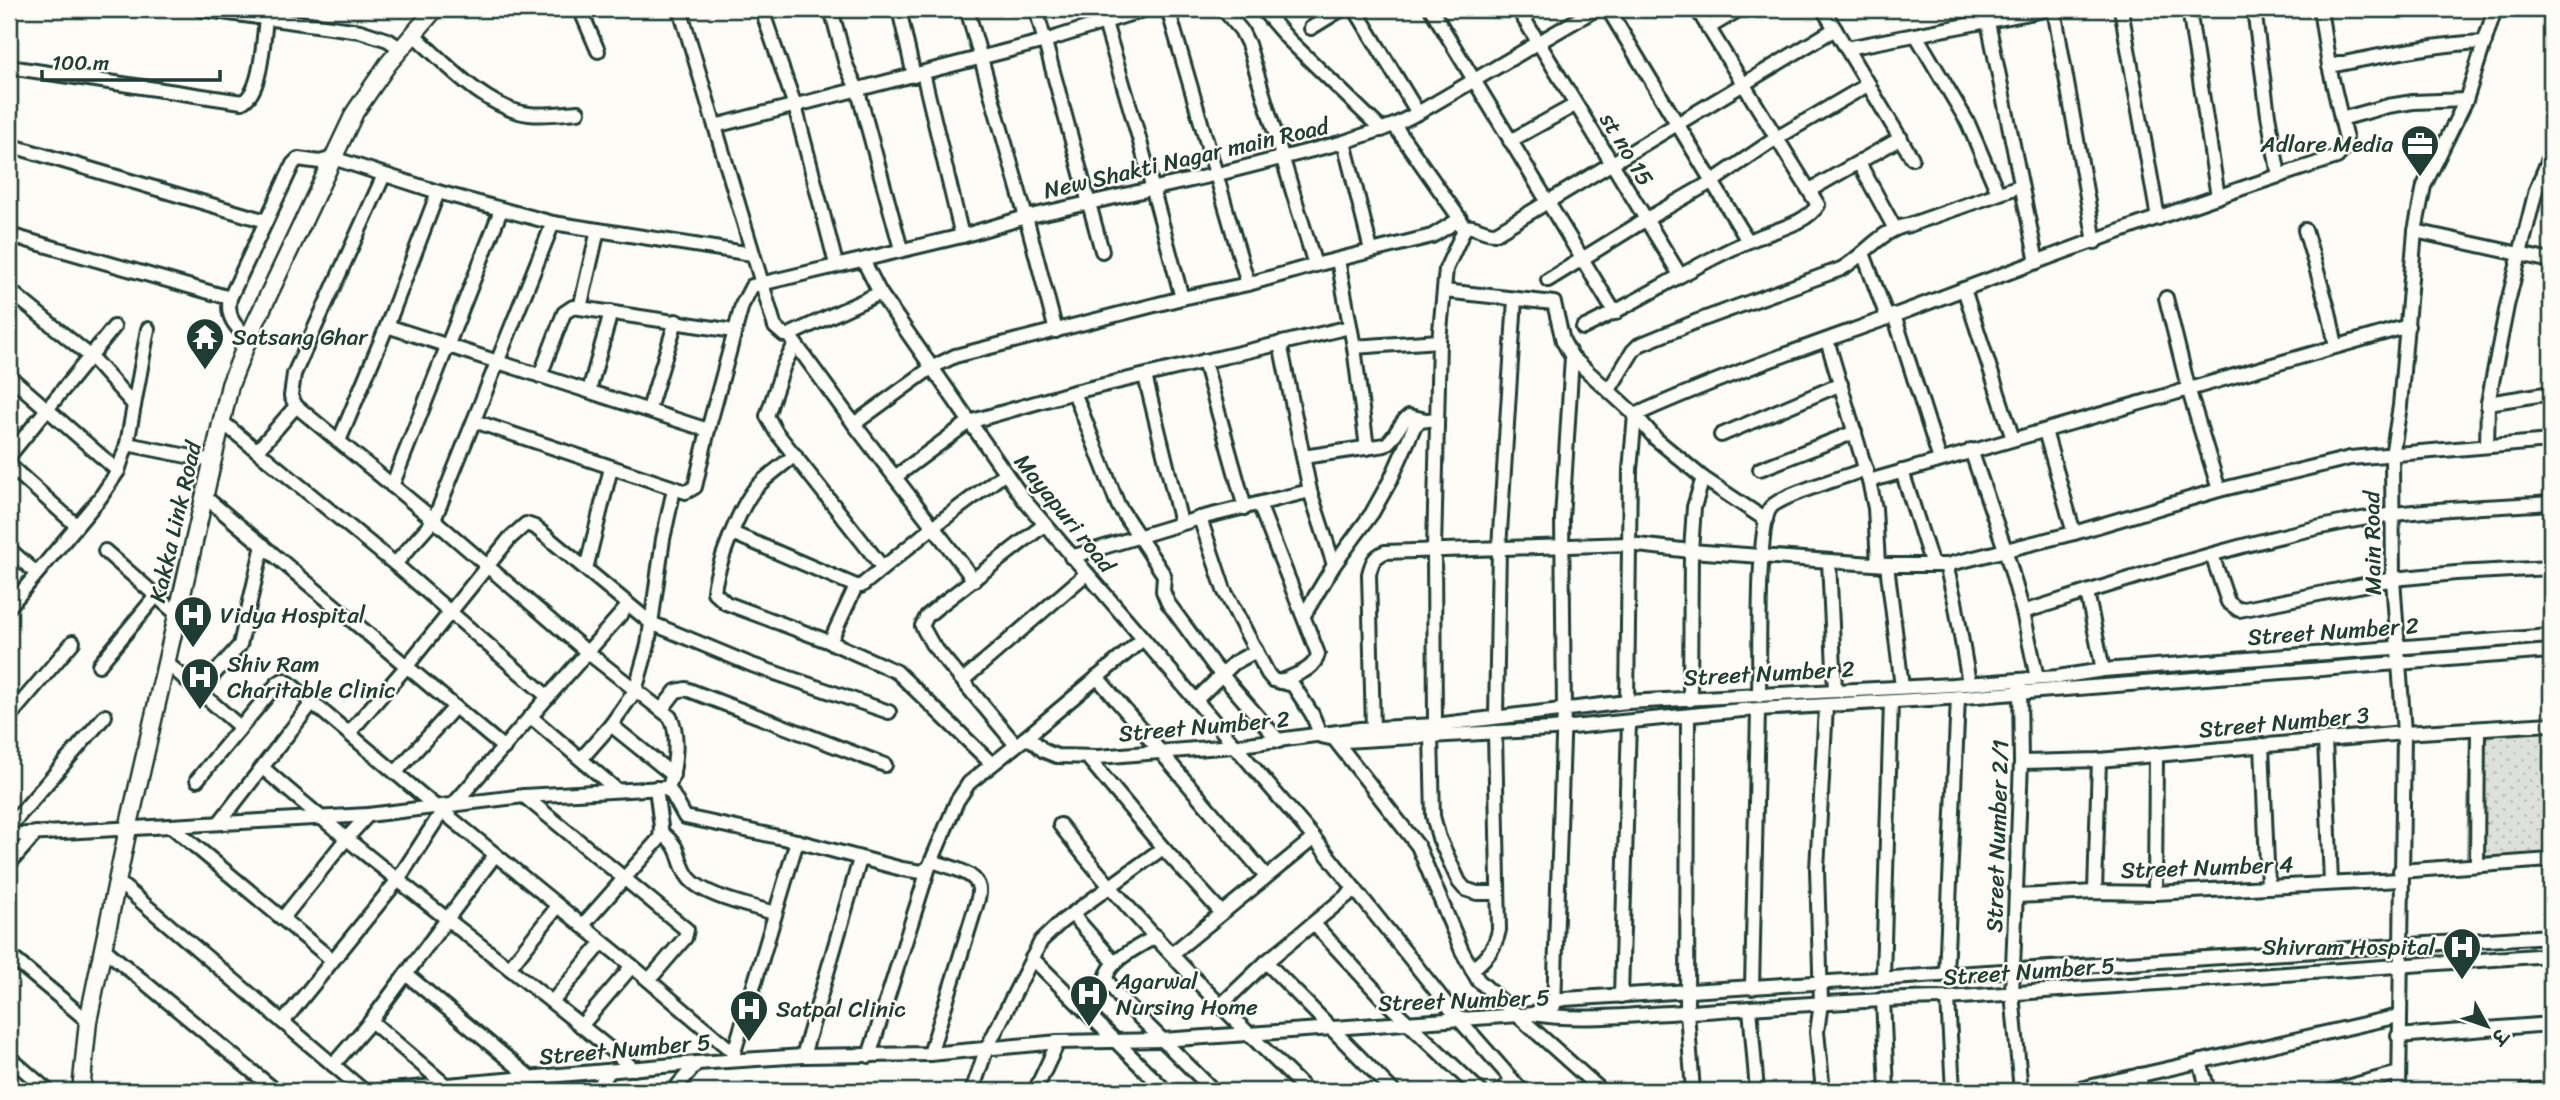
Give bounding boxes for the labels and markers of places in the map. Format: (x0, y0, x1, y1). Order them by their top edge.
office icon: Adlare Media (2399, 123, 2441, 178)
place label: Adlare Media (2260, 124, 2393, 165)
temple icon: Satsang Ghar (184, 316, 226, 371)
place label: Satsang Ghar (232, 317, 369, 358)
hospital icon: Vidya Hospital (172, 594, 214, 649)
place label: Vidya Hospital (220, 595, 366, 636)
place label: Shiv Ram Charitable Clinic (227, 644, 396, 711)
hospital icon: Shiv Ram Charitable Clinic (179, 656, 221, 711)
hospital icon: Shivram Hospital (2441, 926, 2483, 981)
place label: Shivram Hospital (2262, 927, 2435, 968)
place label: Agarwal Nursing Home (1115, 961, 1258, 1028)
hospital icon: Agarwal Nursing Home (1068, 973, 1110, 1028)
hospital icon: Satpal Clinic (728, 988, 770, 1043)
place label: Satpal Clinic (776, 989, 906, 1030)

